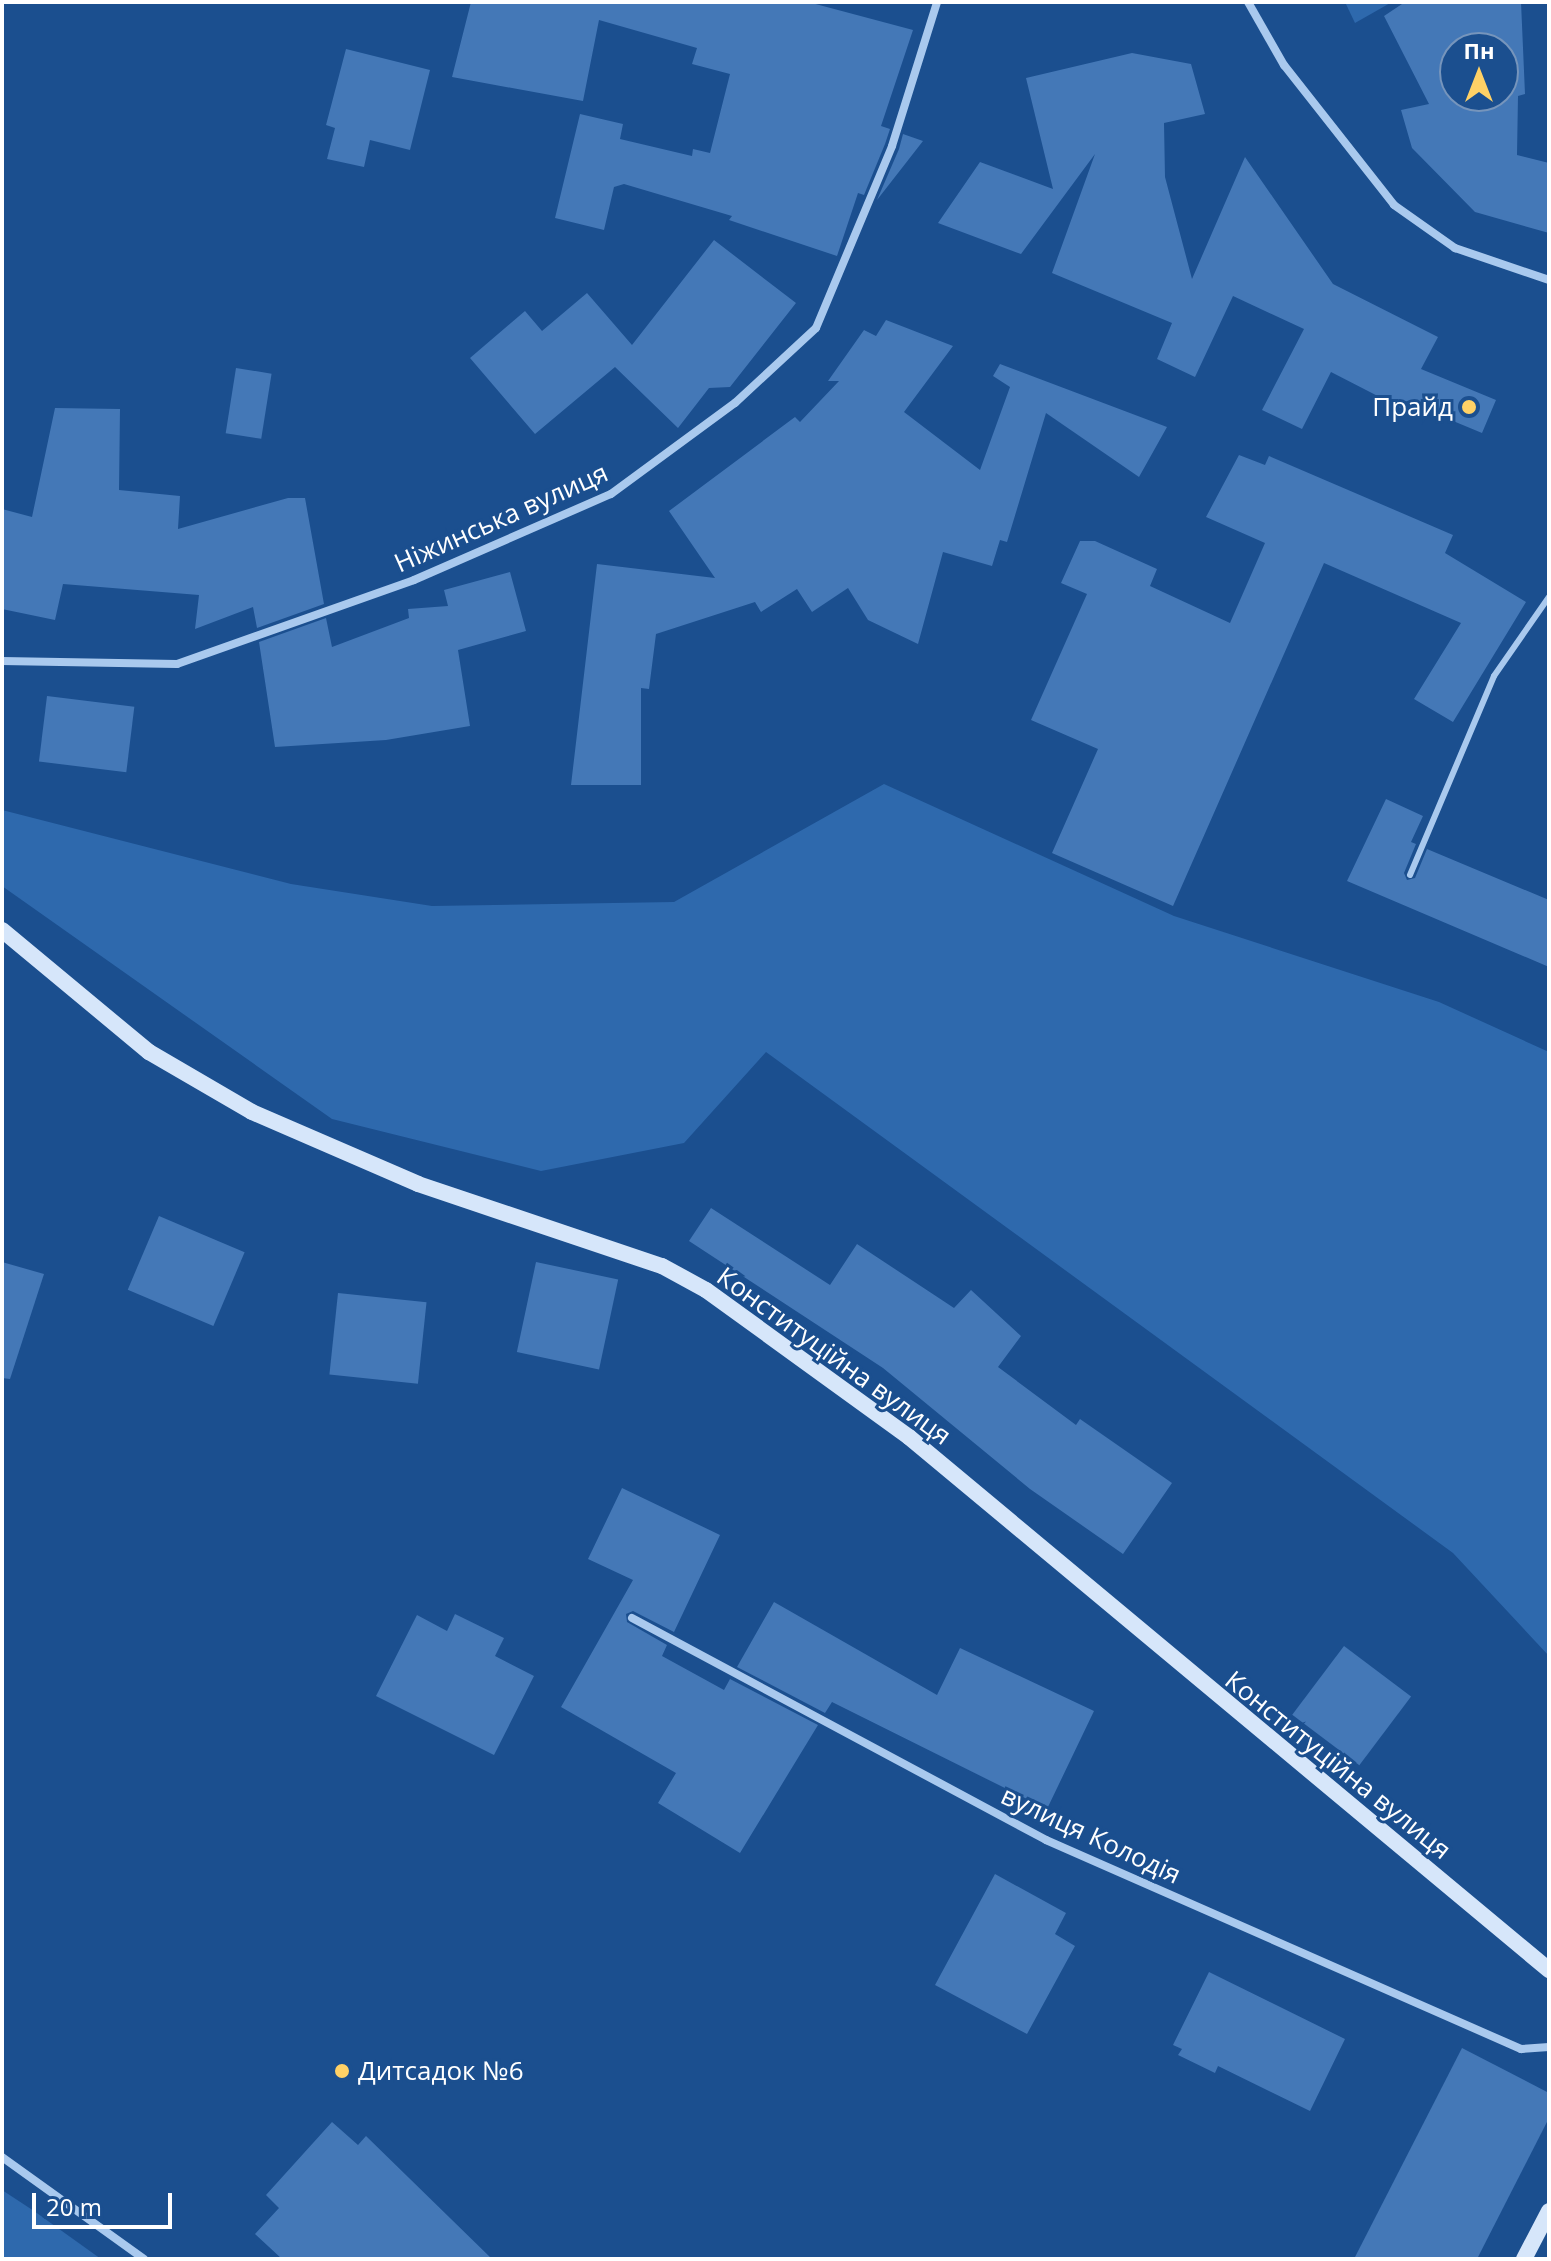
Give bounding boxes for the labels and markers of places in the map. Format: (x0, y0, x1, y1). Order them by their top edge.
place label: Прайд (1372, 391, 1453, 423)
marker: Прайд (1460, 398, 1478, 416)
place label: Дитсадок №6 (358, 2055, 524, 2087)
marker: Дитсадок №6 (333, 2062, 351, 2080)

